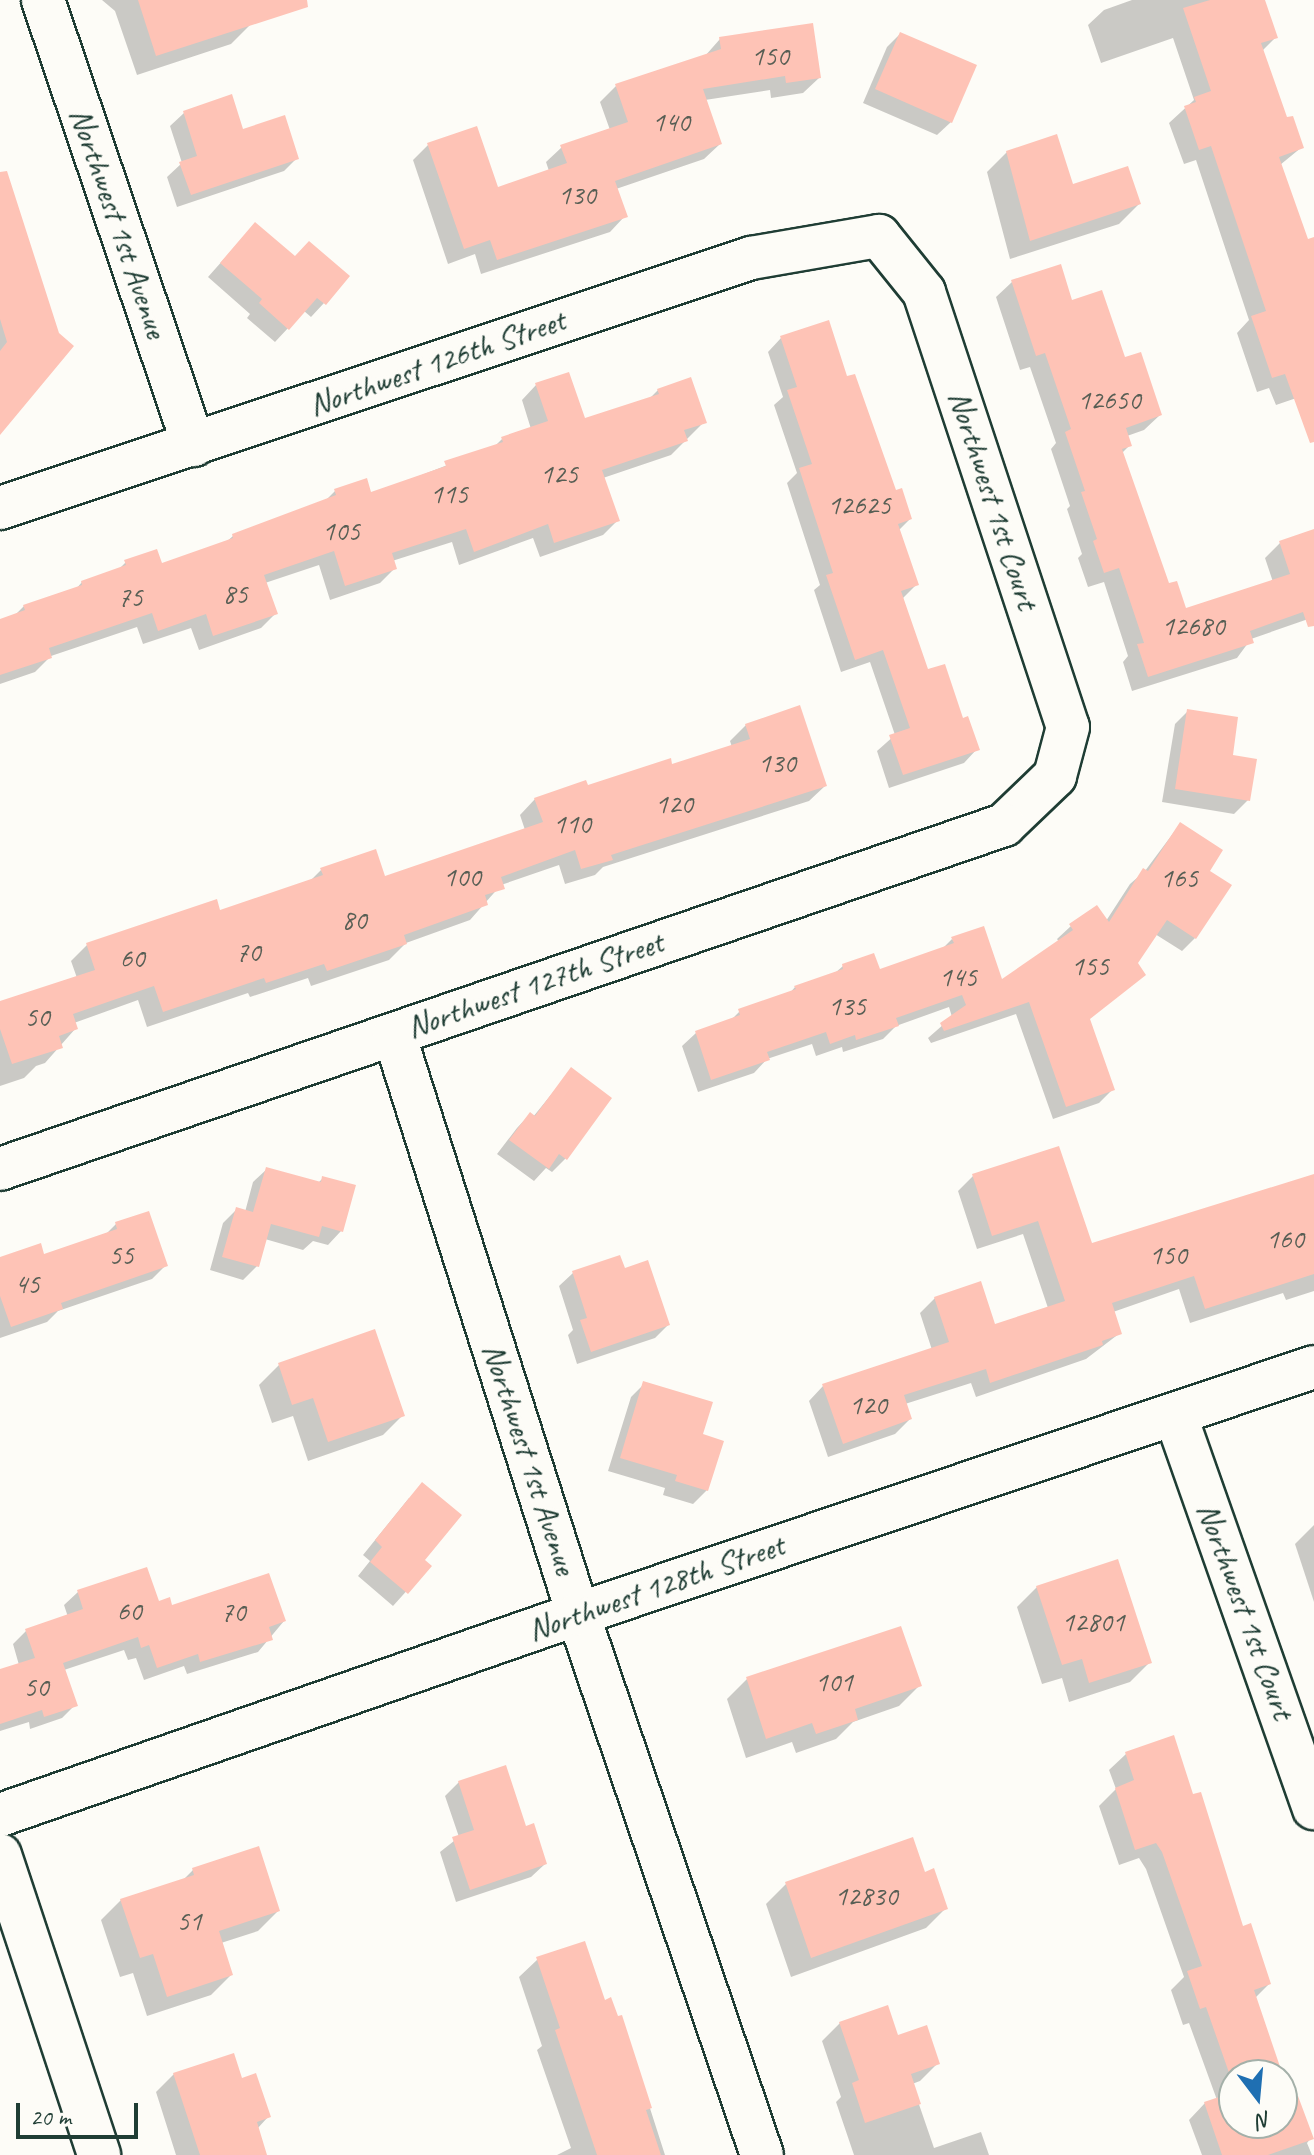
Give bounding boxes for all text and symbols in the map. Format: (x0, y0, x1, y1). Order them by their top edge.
house number: 150 (751, 39, 789, 73)
street label: Northwest 1st Avenue (61, 103, 175, 343)
house number: 140 (652, 105, 690, 139)
house number: 130 (558, 178, 596, 212)
street label: Northwest 126th Street (304, 301, 570, 425)
house number: 12650 (1078, 383, 1140, 417)
street label: Northwest 1st Court (940, 386, 1046, 614)
house number: 125 (540, 457, 578, 491)
house number: 115 (430, 477, 468, 511)
house number: 12625 (828, 488, 890, 522)
house number: 105 (322, 514, 360, 548)
house number: 85 (222, 577, 248, 611)
house number: 75 (117, 580, 143, 614)
house number: 12680 (1162, 609, 1224, 643)
house number: 130 (758, 746, 796, 780)
house number: 120 (655, 787, 693, 821)
house number: 110 (553, 807, 591, 841)
house number: 100 (443, 860, 481, 894)
house number: 165 (1160, 861, 1198, 895)
house number: 80 (341, 903, 367, 937)
street label: Northwest 127th Street (402, 923, 668, 1047)
house number: 70 (235, 935, 261, 969)
house number: 60 (119, 941, 145, 975)
house number: 155 (1071, 949, 1109, 983)
house number: 145 (939, 960, 977, 994)
house number: 135 (828, 989, 866, 1023)
house number: 50 (24, 1000, 50, 1034)
house number: 160 (1266, 1222, 1304, 1256)
house number: 55 (108, 1238, 134, 1272)
house number: 150 (1149, 1238, 1187, 1272)
house number: 45 (14, 1267, 40, 1301)
street label: Northwest 1st Avenue (474, 1339, 584, 1579)
house number: 120 (849, 1388, 887, 1422)
street label: Northwest 1st Court (1188, 1498, 1302, 1724)
street label: Northwest 128th Street (523, 1526, 789, 1650)
house number: 60 (116, 1594, 142, 1628)
house number: 70 (220, 1595, 246, 1629)
house number: 12801 (1062, 1605, 1124, 1639)
house number: 101 (815, 1665, 853, 1699)
house number: 50 (23, 1670, 49, 1704)
house number: 12830 (835, 1879, 897, 1913)
house number: 51 (176, 1904, 202, 1938)
north arrow (1218, 2059, 1298, 2139)
scale bar (20, 2087, 142, 2137)
text: 20 m (30, 2102, 71, 2132)
text: N (1254, 2105, 1274, 2135)

